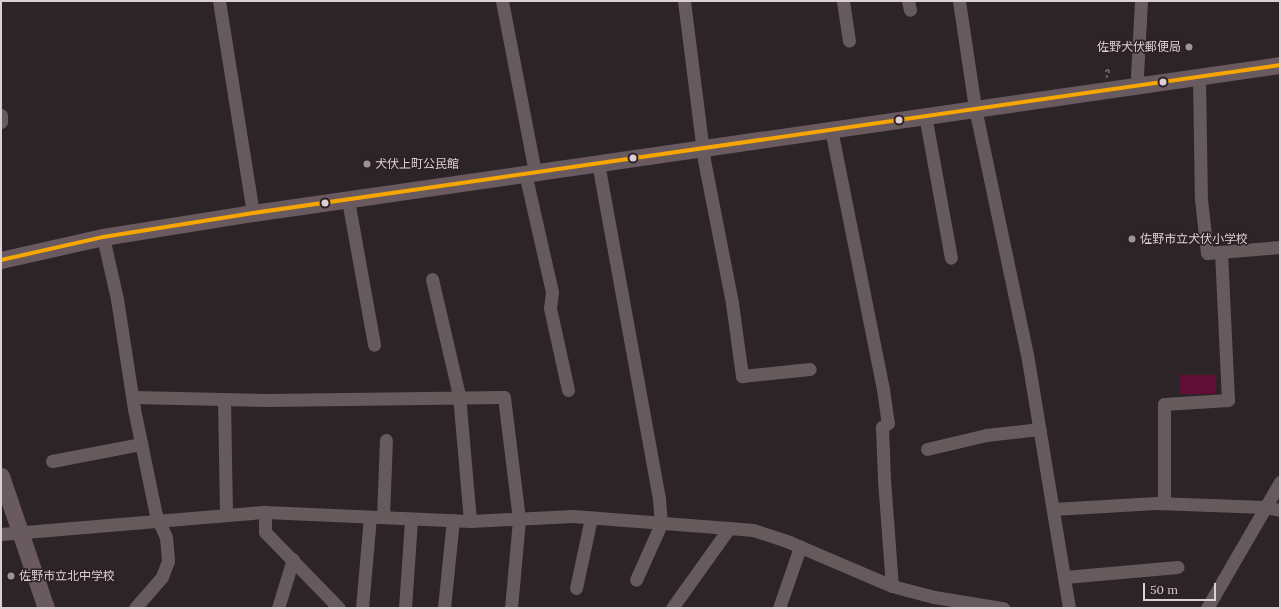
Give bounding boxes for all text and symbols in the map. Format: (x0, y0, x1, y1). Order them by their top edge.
place label: 佐野犬伏郵便局 (1097, 40, 1181, 54)
marker: 佐野犬伏郵便局 (1184, 42, 1194, 52)
unlabelled marker (1158, 77, 1168, 87)
unlabelled marker (894, 115, 904, 125)
unlabelled marker (628, 153, 638, 163)
place label: 犬伏上町公民館 (375, 157, 459, 171)
marker: 犬伏上町公民館 (362, 159, 372, 169)
unlabelled marker (320, 198, 330, 208)
place label: 佐野市立犬伏小学校 (1140, 232, 1248, 246)
marker: 佐野市立犬伏小学校 (1127, 234, 1137, 244)
place label: 佐野市立北中学校 (19, 569, 115, 583)
marker: 佐野市立北中学校 (6, 571, 16, 581)
scale bar (1145, 575, 1218, 601)
text: 50 m (1150, 582, 1178, 597)

